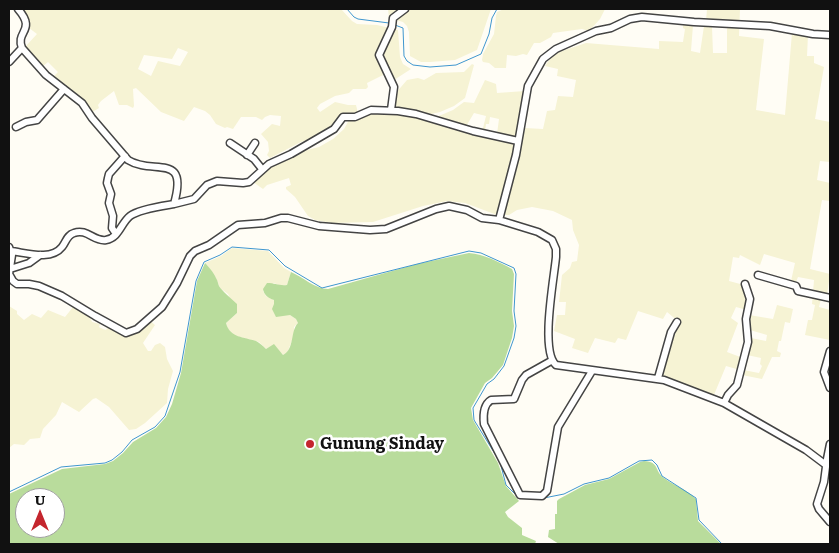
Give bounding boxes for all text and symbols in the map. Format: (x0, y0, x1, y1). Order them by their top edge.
place label: Gunung Sinday (320, 434, 444, 454)
marker: Gunung Sinday (304, 438, 316, 450)
north arrow (15, 488, 65, 538)
text: U (34, 489, 46, 509)

